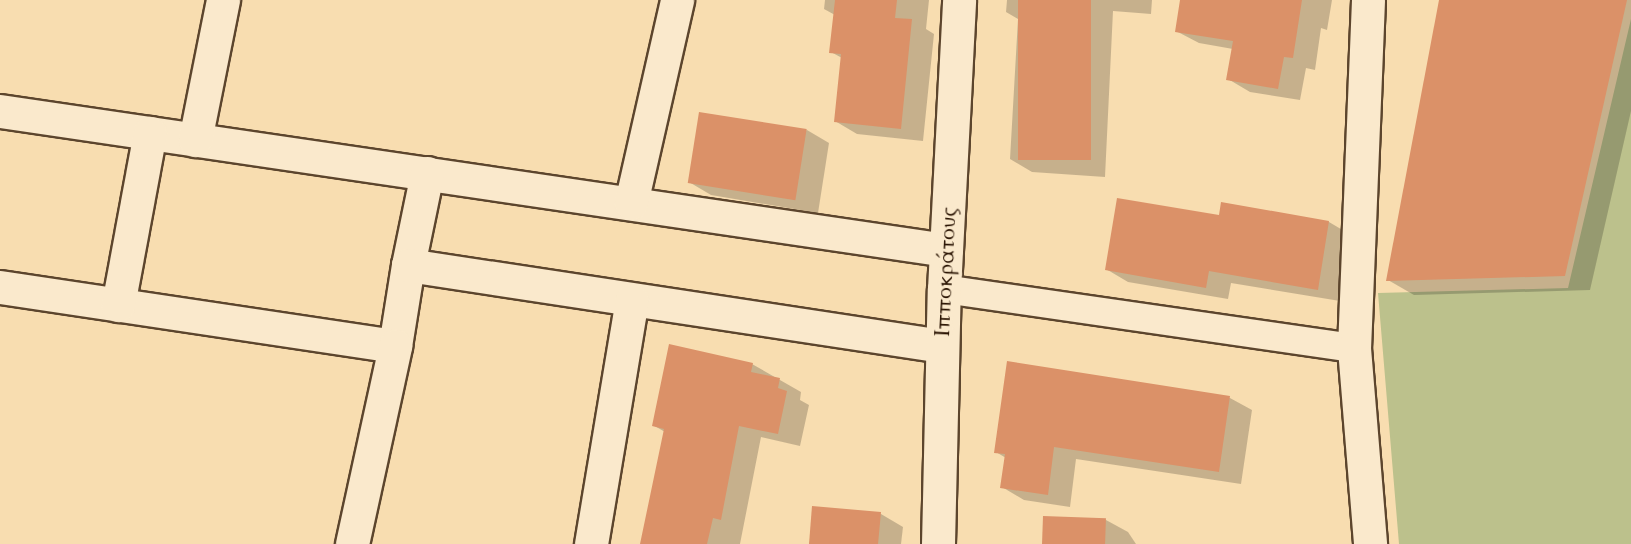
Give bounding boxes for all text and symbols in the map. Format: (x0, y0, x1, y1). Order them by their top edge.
street label: Ιπποκράτους (929, 206, 963, 338)

